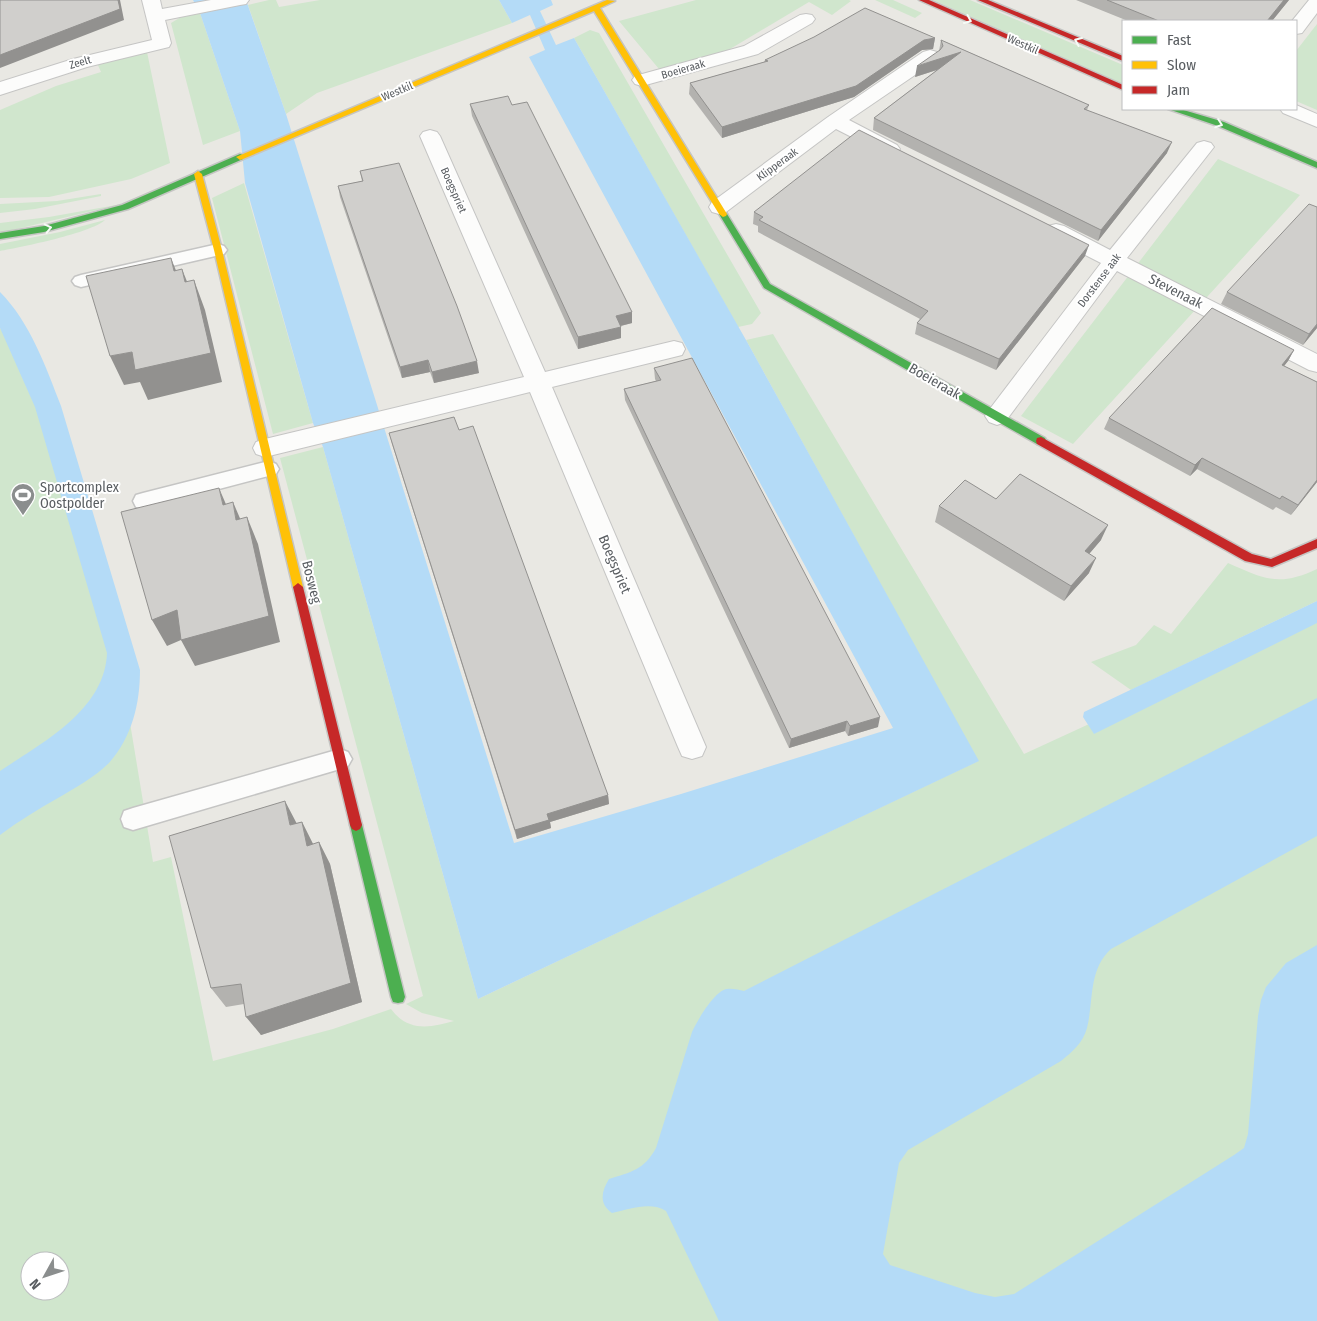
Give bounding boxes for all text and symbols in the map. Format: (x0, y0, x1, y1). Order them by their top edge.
one-way arrow (963, 13, 972, 24)
legend (1122, 20, 1297, 110)
text: Fast (1167, 31, 1191, 49)
street label: Westkil (1005, 32, 1040, 57)
one-way arrow (1074, 36, 1083, 47)
street label: Zeelt (68, 53, 93, 72)
text: Slow (1167, 56, 1196, 74)
street label: Boeieraak (660, 57, 707, 82)
street label: Westkil (380, 79, 415, 104)
text: Jam (1167, 81, 1190, 99)
one-way arrow (1214, 118, 1222, 128)
street label: Klipperaak (754, 145, 801, 184)
street label: Boegspriet (438, 165, 470, 215)
one-way arrow (44, 223, 53, 234)
street label: Dorstense aak (1075, 250, 1124, 310)
street label: Stevenaak (1146, 271, 1206, 313)
street label: Boeieraak (906, 360, 964, 403)
place label: Sportcomplex Oostpolder (40, 479, 120, 512)
sports icon: Sportcomplex Oostpolder (10, 482, 36, 516)
street label: Boegspriet (595, 532, 635, 596)
street label: Bosweg (298, 559, 325, 606)
north arrow (20, 1251, 70, 1301)
text: N (26, 1275, 45, 1293)

